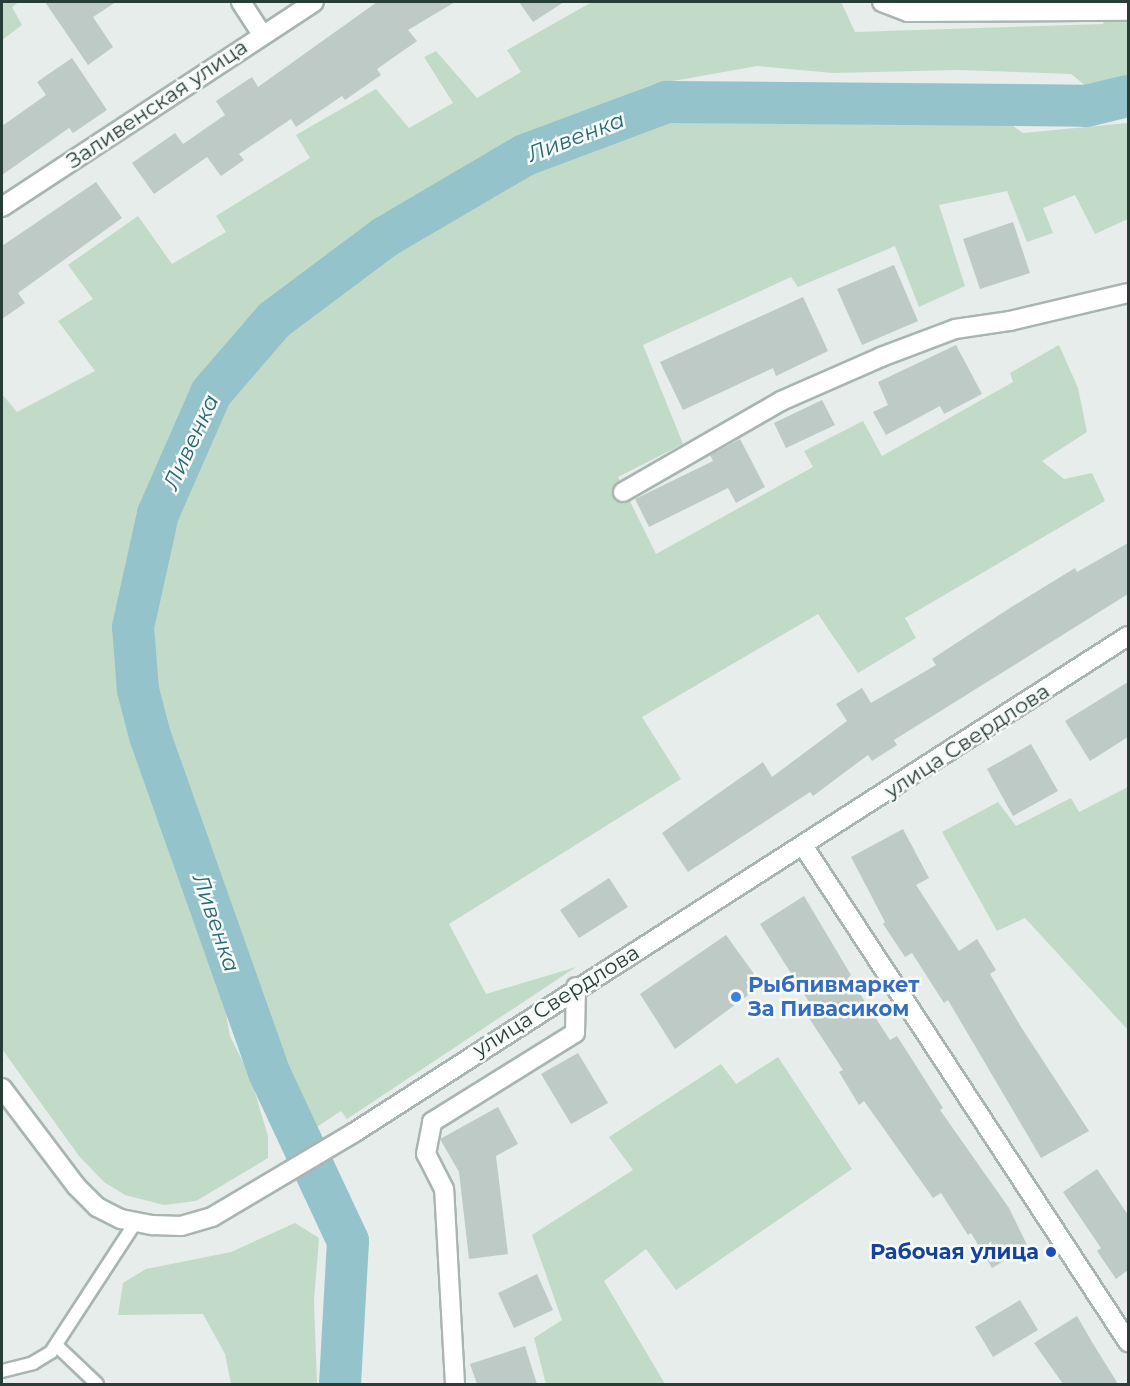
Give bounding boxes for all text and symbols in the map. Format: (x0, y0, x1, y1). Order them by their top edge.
street label: Заливенская улица (62, 34, 252, 174)
water label: Ливенка (524, 106, 628, 168)
water label: Ливенка (158, 390, 224, 494)
street label: улица Свердлова (880, 678, 1054, 804)
water label: Ливенка (187, 871, 245, 975)
street label: улица Свердлова (468, 940, 644, 1062)
place label: Рыбпивмаркет За Пивасиком (748, 972, 919, 1022)
marker: Рыбпивмаркет За Пивасиком (729, 990, 743, 1004)
place label: Рабочая улица (870, 1239, 1039, 1265)
marker: Рабочая улица (1044, 1245, 1058, 1259)

